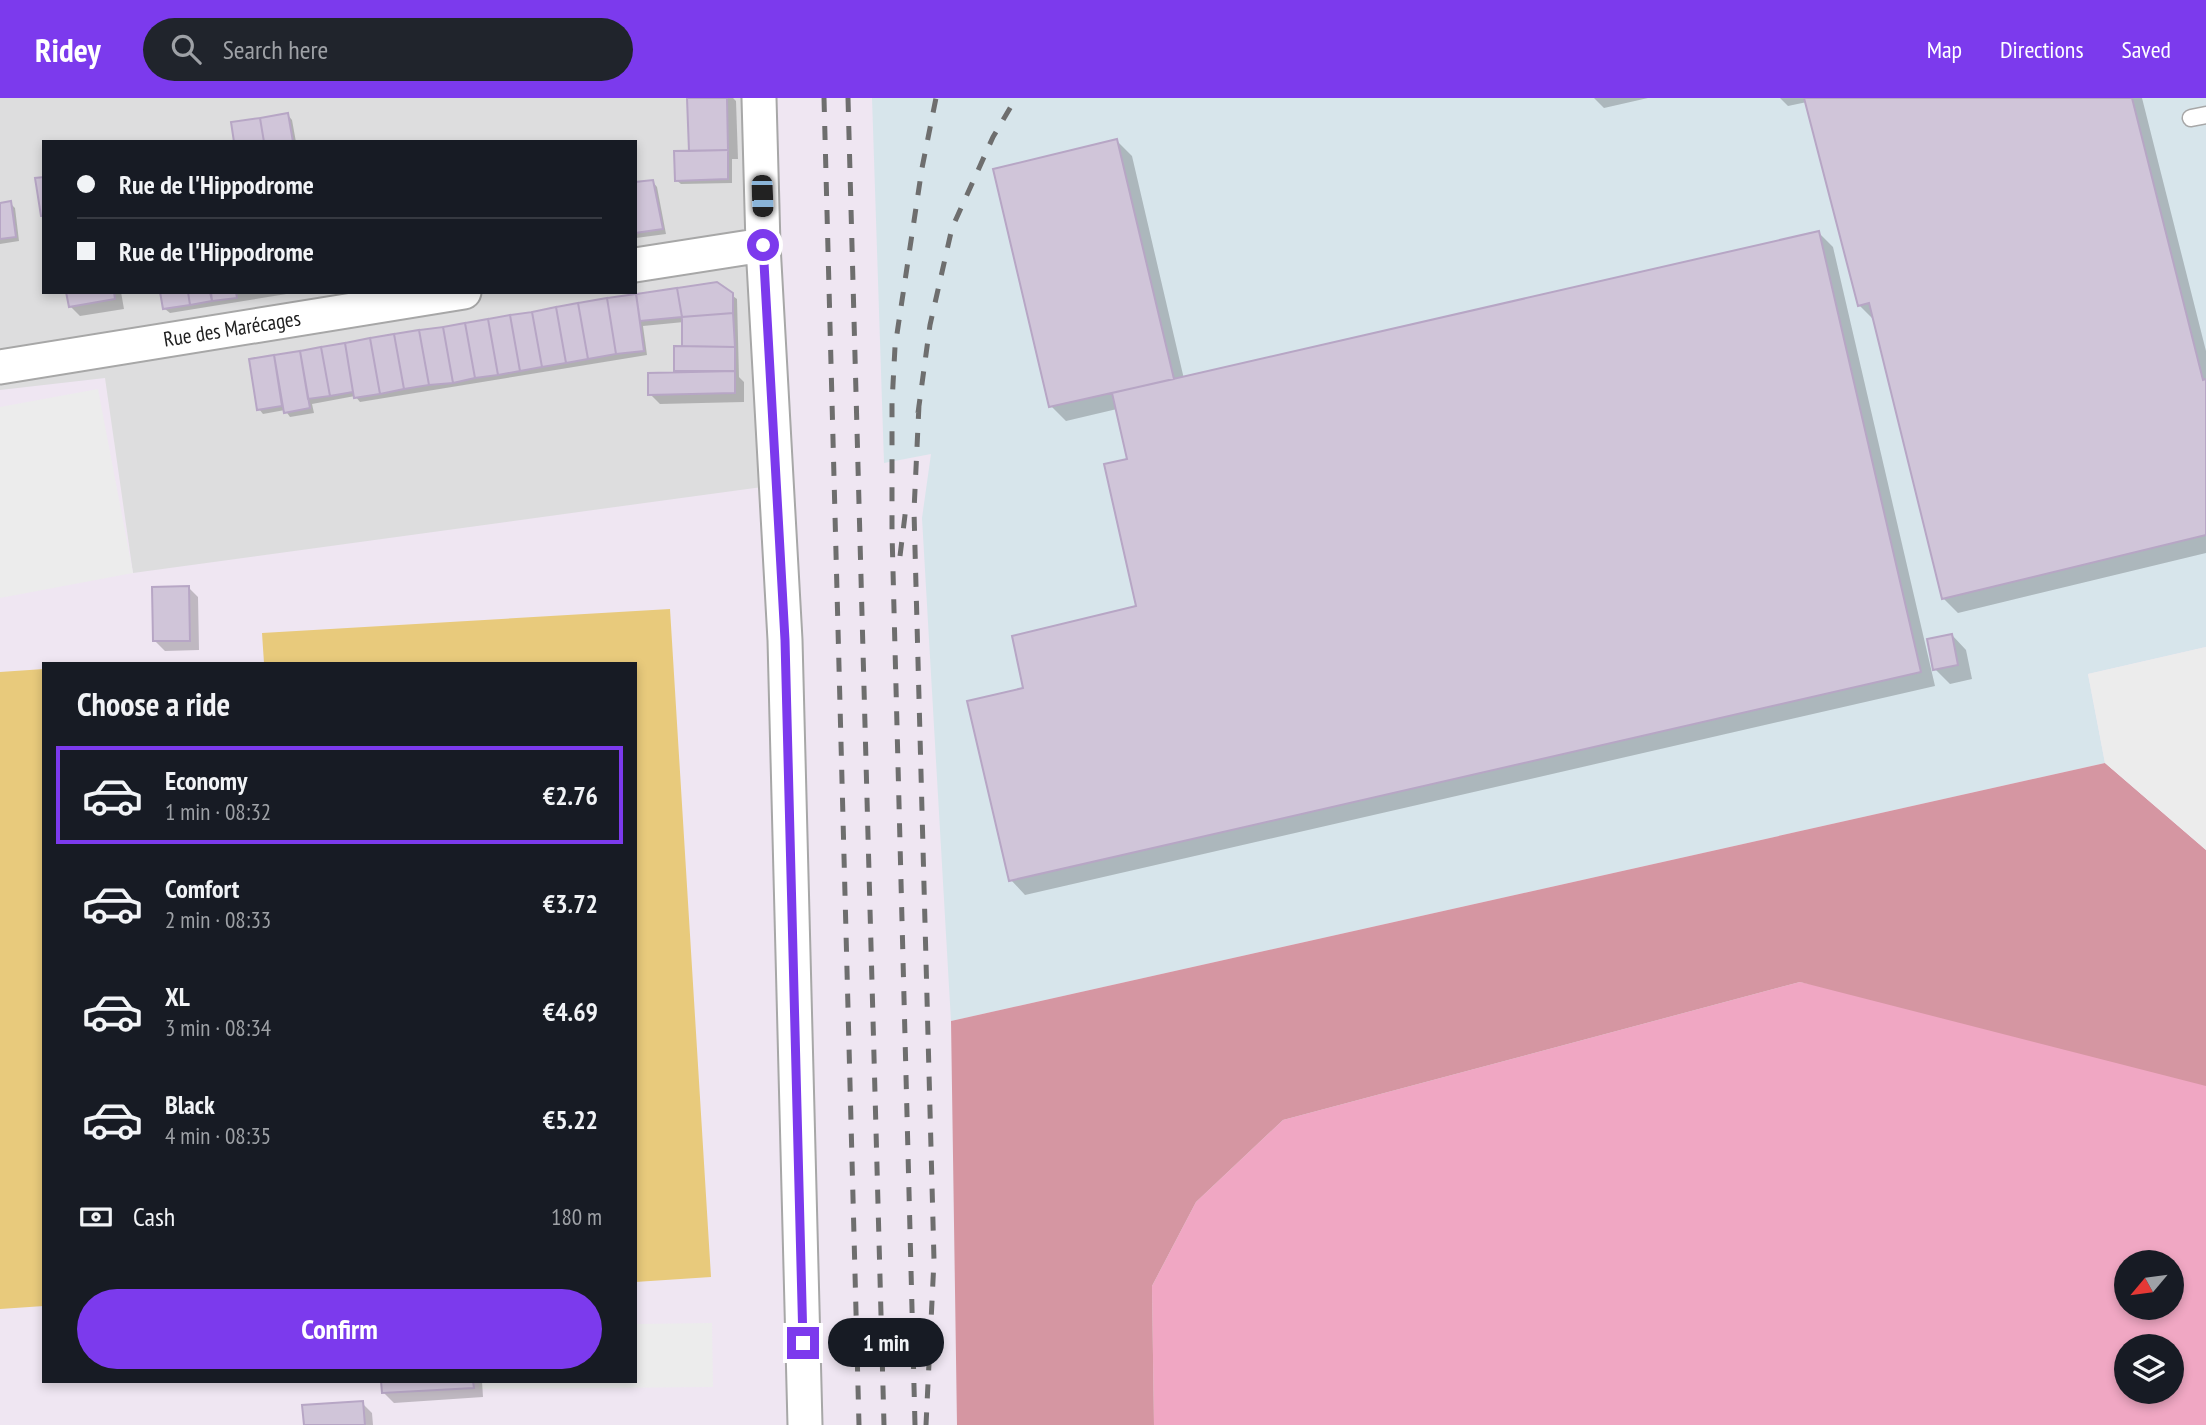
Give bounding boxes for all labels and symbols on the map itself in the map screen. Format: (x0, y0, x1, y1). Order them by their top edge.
car (751, 175, 774, 217)
route start (747, 229, 779, 261)
street label: Rue des Marécages (161, 304, 302, 353)
north arrow (2114, 1250, 2184, 1320)
callout: 1 min (828, 1318, 943, 1368)
route end (787, 1327, 819, 1359)

